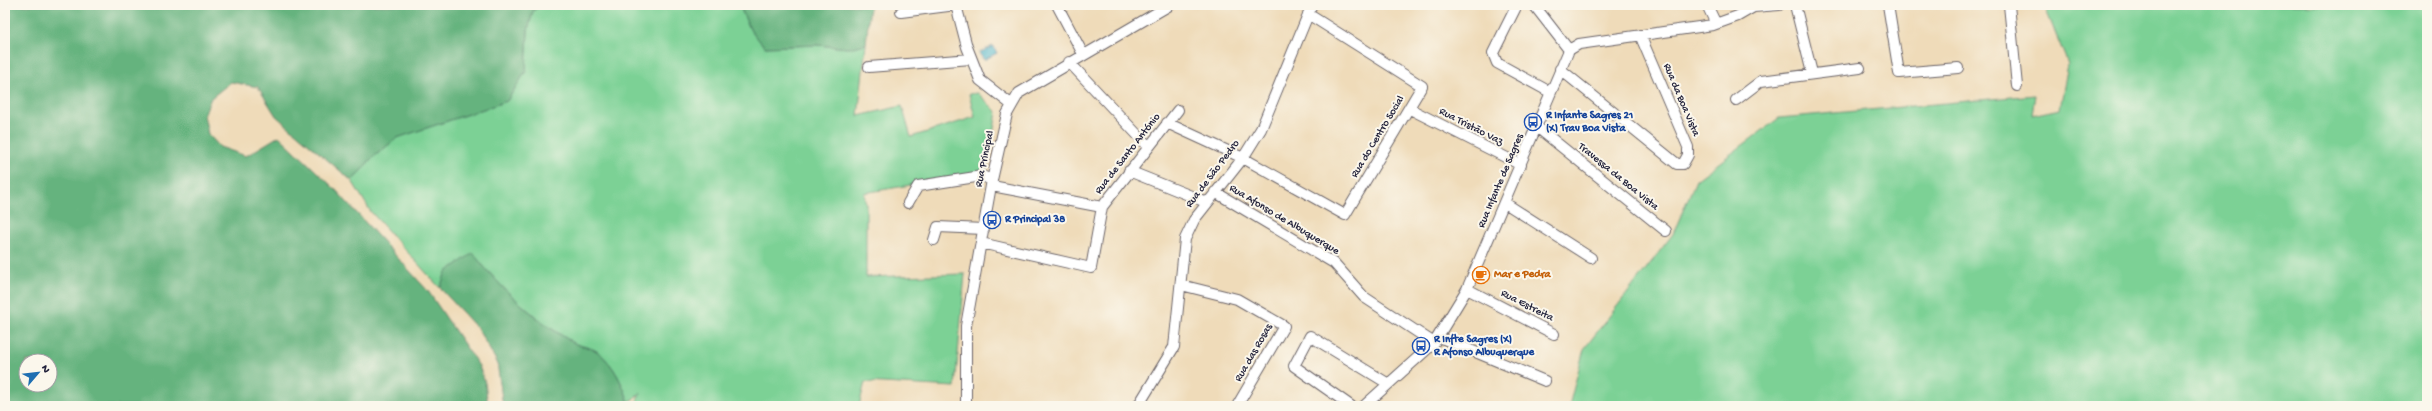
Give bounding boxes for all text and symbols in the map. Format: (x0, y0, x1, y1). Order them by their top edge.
street label: Rua da Boa Vista (1660, 62, 1702, 139)
street label: Rua do Centro Social (1349, 93, 1407, 180)
street label: Rua Tristão Vaz (1437, 106, 1506, 149)
place label: R Infante Sagres 21 (X) Trav Boa Vista (1545, 109, 1633, 135)
street label: Rua de Santo António (1093, 111, 1163, 197)
bus stop icon: R Infante Sagres 21 (X) Trav Boa Vista (1523, 112, 1543, 132)
street label: Rua Principal (973, 129, 997, 188)
street label: Rua Infante de Sagres (1475, 131, 1527, 230)
street label: Rua de São Pedro (1184, 138, 1243, 210)
street label: Travessa da Boa Vista (1575, 140, 1661, 214)
street label: Rua Afonso de Albuquerque (1227, 182, 1342, 258)
bus stop icon: R Principal 38 (982, 210, 1002, 230)
place label: R Principal 38 (1004, 214, 1065, 226)
cafe icon: Mar e Pedra (1471, 265, 1491, 285)
place label: Mar e Pedra (1494, 269, 1552, 281)
street label: Rua Estreita (1499, 288, 1556, 325)
street label: Rua das Rosas (1233, 321, 1276, 384)
place label: R Infte Sagres (X) R Afonso Albuquerque (1433, 333, 1535, 360)
bus stop icon: R Infte Sagres (X) R Afonso Albuquerque (1411, 336, 1431, 356)
north arrow (18, 353, 58, 393)
text: N (38, 363, 52, 375)

